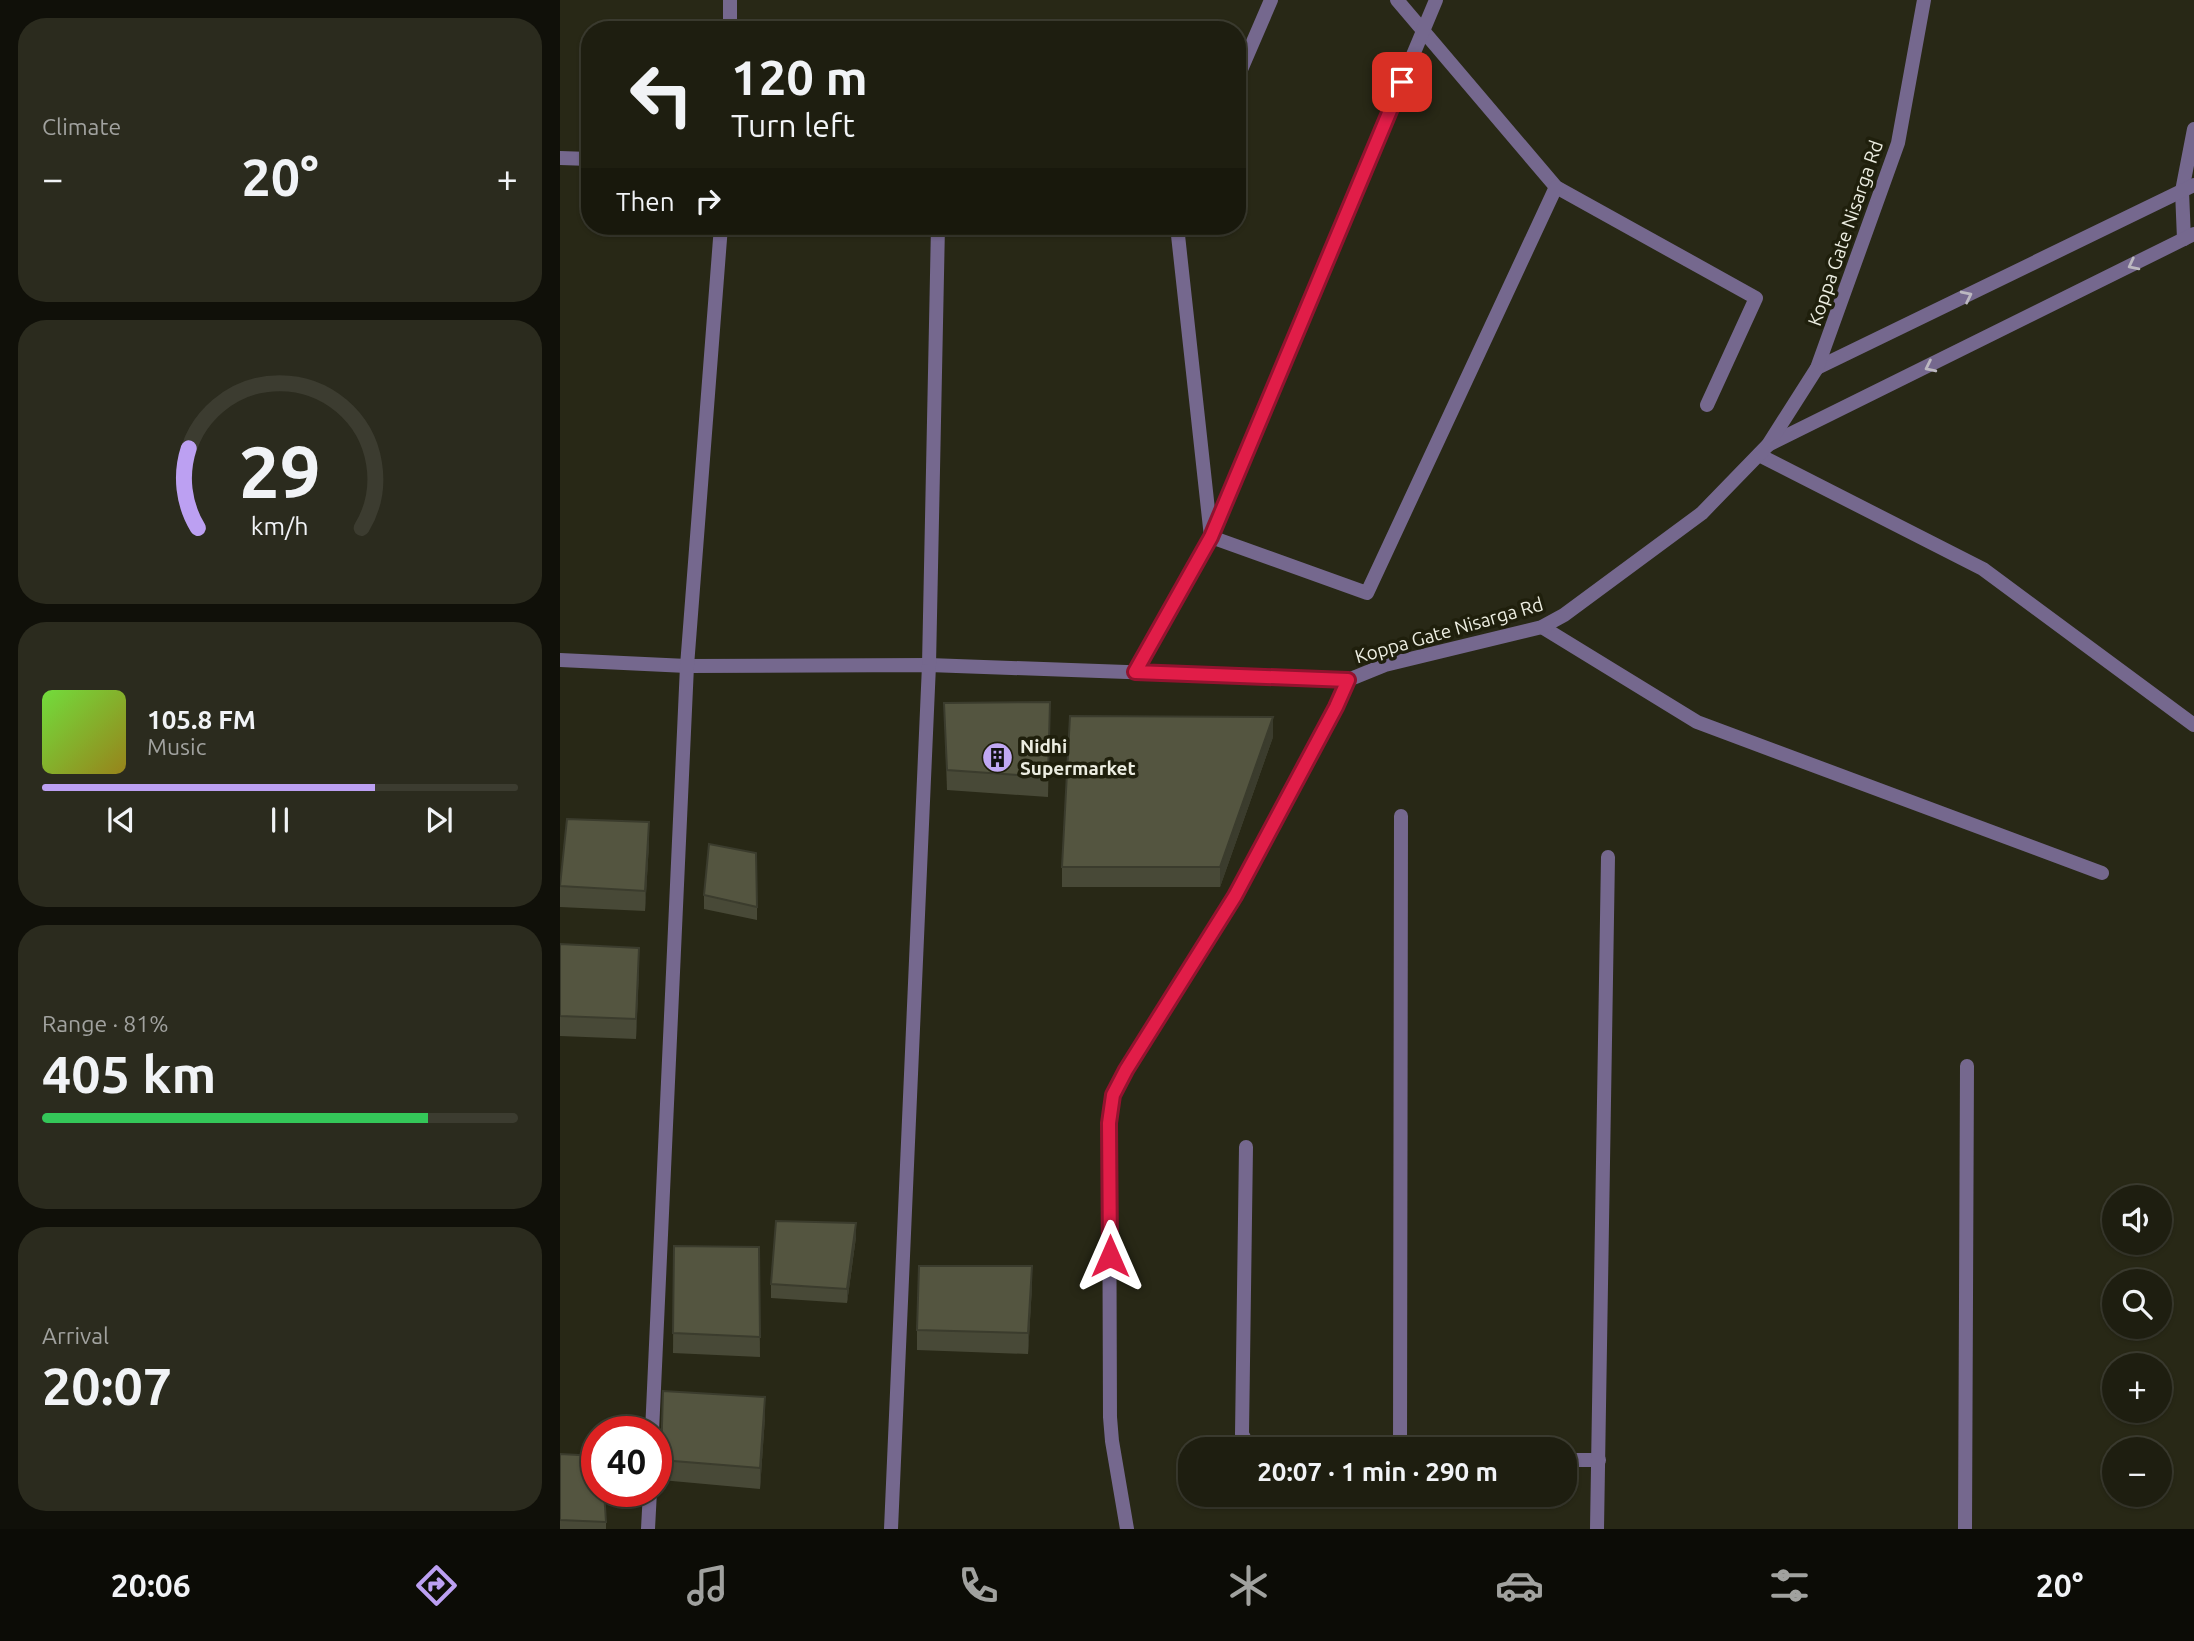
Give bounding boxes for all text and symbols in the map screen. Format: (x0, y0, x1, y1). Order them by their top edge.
icon: left (616, 49, 707, 140)
text: 120 m (731, 49, 868, 104)
pin (1372, 52, 1432, 112)
icon: arrive (1383, 63, 1421, 101)
text: Turn left (731, 107, 855, 143)
text: Climate (42, 114, 121, 139)
street label: Koppa Gate Nisarga Rd (1803, 137, 1887, 329)
text: 20° (241, 148, 319, 206)
text: − (42, 157, 63, 199)
text: + (497, 157, 518, 199)
icon: right (689, 182, 727, 220)
text: Then (616, 187, 675, 216)
one-way arrow (2128, 256, 2140, 270)
one-way arrow (1960, 290, 1972, 304)
one-way arrow (1925, 358, 1937, 372)
text: 29 (239, 431, 321, 513)
text: km/h (251, 512, 309, 540)
street label: Koppa Gate Nisarga Rd (1352, 593, 1546, 667)
text: 105.8 FM (147, 705, 256, 734)
text: Music (147, 734, 206, 759)
place label: Nidhi Supermarket (1020, 735, 1136, 779)
building icon: Nidhi Supermarket (980, 740, 1014, 774)
icon: previous (102, 801, 140, 839)
icon: pause (261, 801, 299, 839)
icon: next (420, 801, 458, 839)
text: Range · 81% (42, 1011, 169, 1036)
text: 405 km (42, 1045, 216, 1103)
map controls (2102, 1185, 2172, 1507)
button: sound (2102, 1185, 2172, 1255)
position arrow (1073, 1219, 1147, 1293)
button: search (2102, 1269, 2172, 1339)
text: Arrival (42, 1323, 109, 1348)
button: + (2102, 1353, 2172, 1423)
text: 20:07 (42, 1357, 172, 1415)
speed limit sign: 40 (581, 1416, 672, 1507)
button: − (2102, 1437, 2172, 1507)
text: 20:07 · 1 min · 290 m (1257, 1457, 1498, 1486)
icon: directions (412, 1561, 461, 1610)
icon: music (683, 1561, 732, 1610)
icon: phone (954, 1561, 1003, 1610)
icon: climate (1224, 1561, 1273, 1610)
icon: car (1495, 1561, 1544, 1610)
icon: filters (1765, 1561, 1814, 1610)
text: 20:06 (111, 1567, 191, 1603)
text: 20° (2036, 1567, 2083, 1603)

